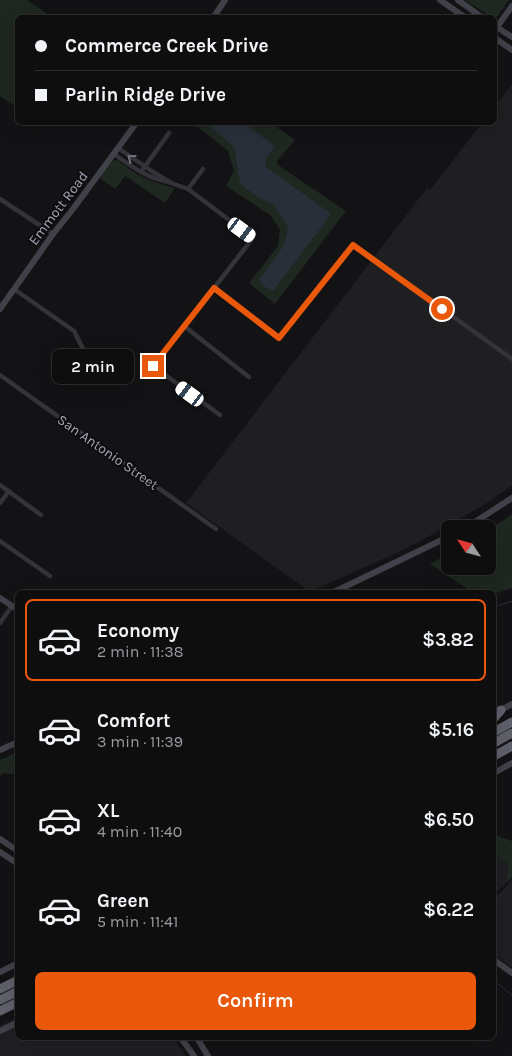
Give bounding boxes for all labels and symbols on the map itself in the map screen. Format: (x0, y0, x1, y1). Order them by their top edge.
one-way arrow (127, 155, 137, 164)
street label: Emmott Road (25, 168, 92, 248)
car (225, 215, 258, 245)
route start (431, 298, 453, 320)
callout: 2 min (53, 348, 136, 384)
route end (142, 355, 164, 377)
car (173, 379, 206, 409)
street label: San Antonio Street (54, 411, 161, 494)
north arrow (441, 520, 496, 575)

